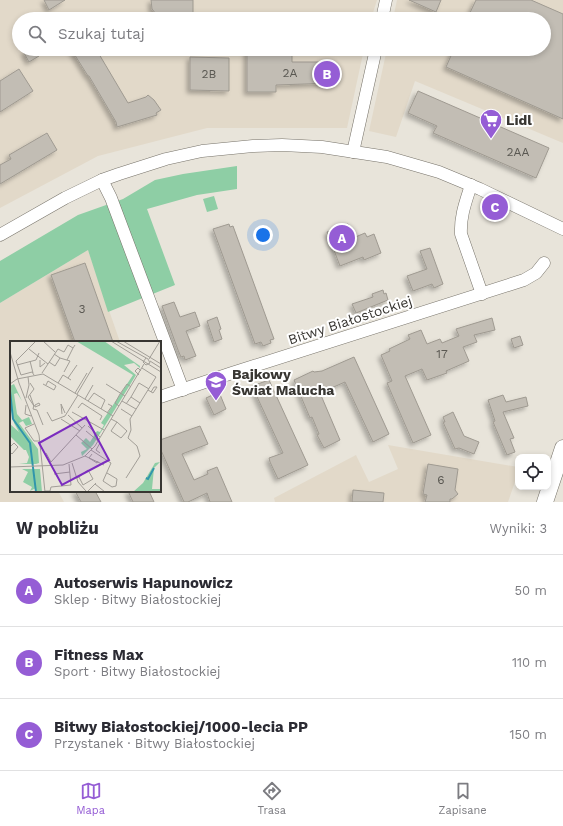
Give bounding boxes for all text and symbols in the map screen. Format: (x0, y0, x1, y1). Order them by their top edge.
search box (12, 12, 551, 56)
icon: search (26, 23, 48, 45)
text: Szukaj tutaj (58, 25, 145, 43)
pin: B (314, 59, 340, 89)
house number: 2A (283, 66, 298, 80)
house number: 2B (202, 67, 217, 81)
supermarket icon: Lidl (478, 107, 504, 140)
place label: Lidl (506, 112, 532, 128)
house number: 2AA (507, 145, 529, 159)
pin: C (482, 192, 508, 222)
pin: A (329, 223, 355, 253)
your location (253, 225, 273, 245)
street label: Bitwy Białostockiej (286, 292, 414, 348)
house number: 3 (79, 302, 86, 316)
inset map (10, 341, 161, 492)
house number: 17 (436, 347, 448, 361)
place label: Bajkowy Świat Malucha (232, 366, 335, 398)
school or university icon: Bajkowy Świat Malucha (203, 369, 229, 402)
map controls (515, 454, 551, 490)
button: locate (515, 454, 551, 490)
house number: 6 (437, 473, 445, 487)
text: W pobliżu (16, 518, 99, 538)
text: Wyniki: 3 (490, 521, 547, 536)
text: Autoserwis Hapunowicz (54, 574, 233, 592)
text: A (25, 583, 33, 598)
text: 50 m (515, 583, 547, 598)
text: Sklep · Bitwy Białostockiej (54, 592, 221, 607)
text: Fitness Max (54, 646, 144, 664)
text: B (25, 655, 33, 670)
text: 110 m (512, 655, 547, 670)
text: Sport · Bitwy Białostockiej (54, 664, 221, 679)
text: Bitwy Białostockiej/1000-lecia PP (54, 718, 308, 736)
text: C (25, 727, 33, 742)
text: 150 m (509, 727, 547, 742)
text: Przystanek · Bitwy Białostockiej (54, 736, 255, 751)
tab: Mapa (76, 780, 105, 817)
tab: Trasa (258, 780, 286, 817)
tab: Zapisane (439, 780, 487, 817)

